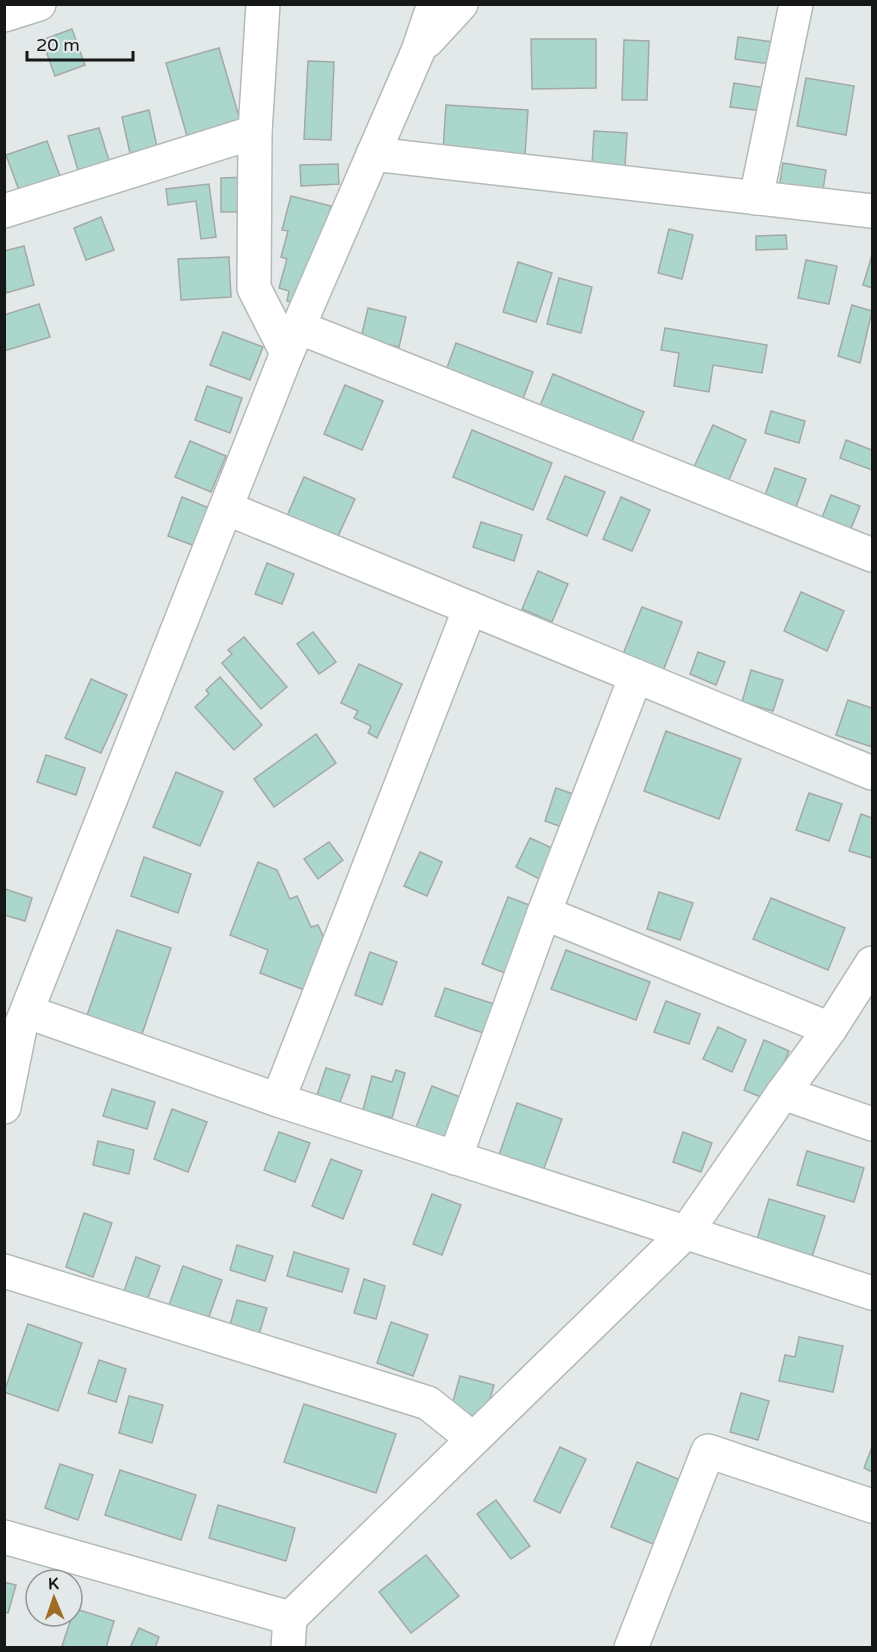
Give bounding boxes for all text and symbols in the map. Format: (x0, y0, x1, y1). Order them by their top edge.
scale bar (27, 24, 134, 62)
text: 20 m (36, 34, 80, 56)
north arrow (24, 1568, 84, 1628)
text: K (48, 1574, 59, 1594)

